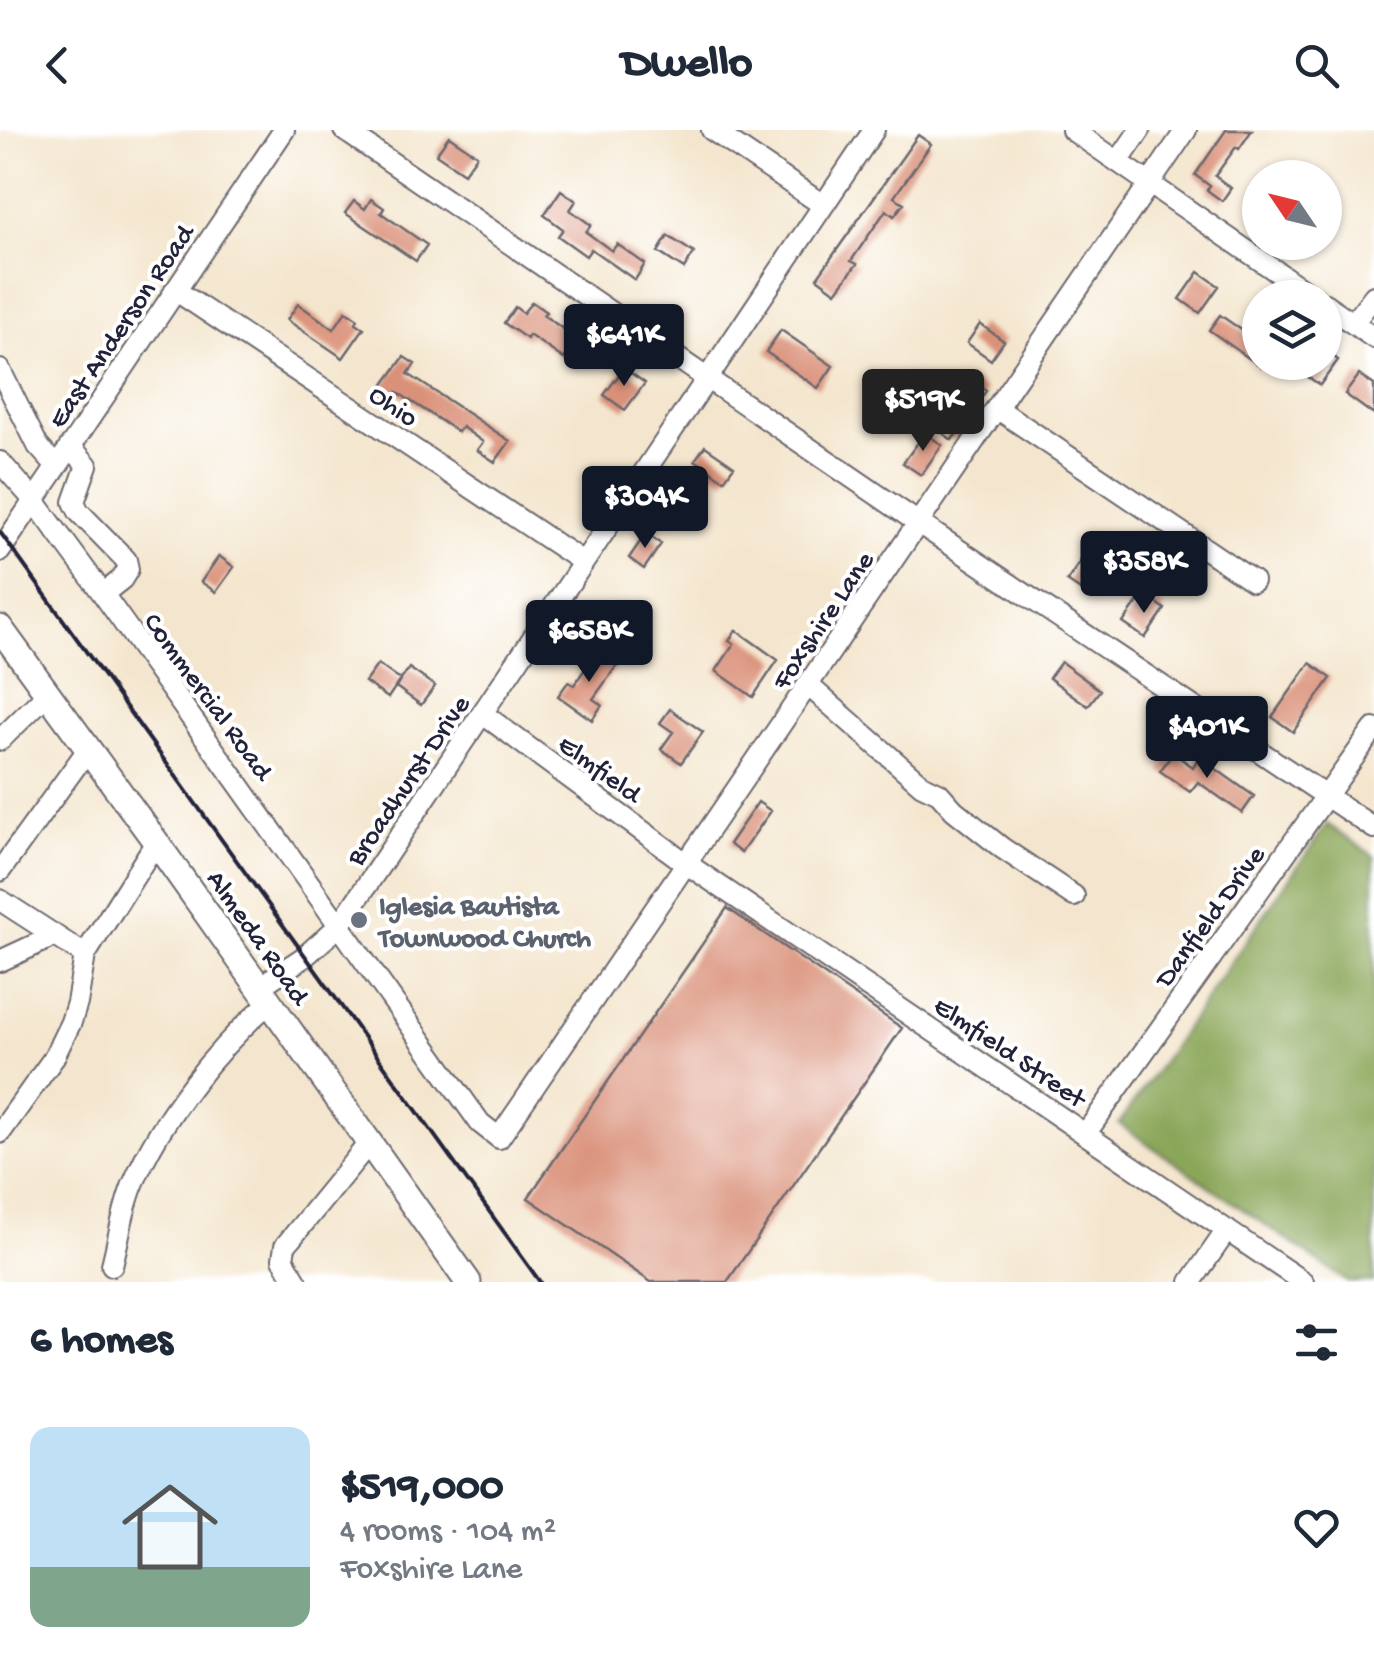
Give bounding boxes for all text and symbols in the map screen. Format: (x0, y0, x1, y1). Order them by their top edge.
icon: back (30, 38, 85, 93)
icon: search (1289, 38, 1344, 93)
text: Dwello (622, 39, 752, 92)
north arrow (1242, 160, 1342, 260)
map controls (1242, 160, 1342, 380)
street label: East Anderson Road (43, 218, 204, 435)
button: layers (1242, 280, 1342, 380)
pin: $641K (554, 304, 694, 389)
text: $641K (586, 317, 662, 355)
pin: $519K (853, 369, 993, 454)
street label: Ohio (361, 379, 423, 436)
text: $519K (884, 382, 962, 420)
pin: $304K (575, 466, 715, 551)
text: $304K (604, 479, 686, 517)
pin: $358K (1074, 531, 1214, 616)
text: $358K (1103, 544, 1185, 582)
street label: Foxshire Lane (766, 546, 883, 698)
pin: $658K (519, 600, 659, 685)
street label: Commercial Road (135, 607, 280, 790)
text: $658K (548, 613, 630, 651)
street label: Broadhurst Drive (340, 690, 479, 874)
pin: $401K (1137, 696, 1277, 781)
text: $401K (1168, 709, 1246, 747)
street label: Elmfield (550, 729, 649, 813)
street label: Danfield Drive (1148, 840, 1274, 996)
street label: Almeda Road (198, 865, 316, 1014)
place label: Iglesia Bautista Townwood Church (377, 892, 591, 957)
marker: Iglesia Bautista Townwood Church (348, 909, 370, 931)
street label: Elmfield Street (926, 991, 1093, 1118)
icon: filters (1289, 1315, 1344, 1370)
text: 6 homes (30, 1318, 173, 1367)
text: $519,000 (340, 1465, 504, 1514)
icon: home (110, 1467, 230, 1587)
icon: heart (1289, 1500, 1344, 1555)
text: 4 rooms · 104 m² (340, 1514, 556, 1552)
text: Foxshire Lane (340, 1552, 522, 1590)

